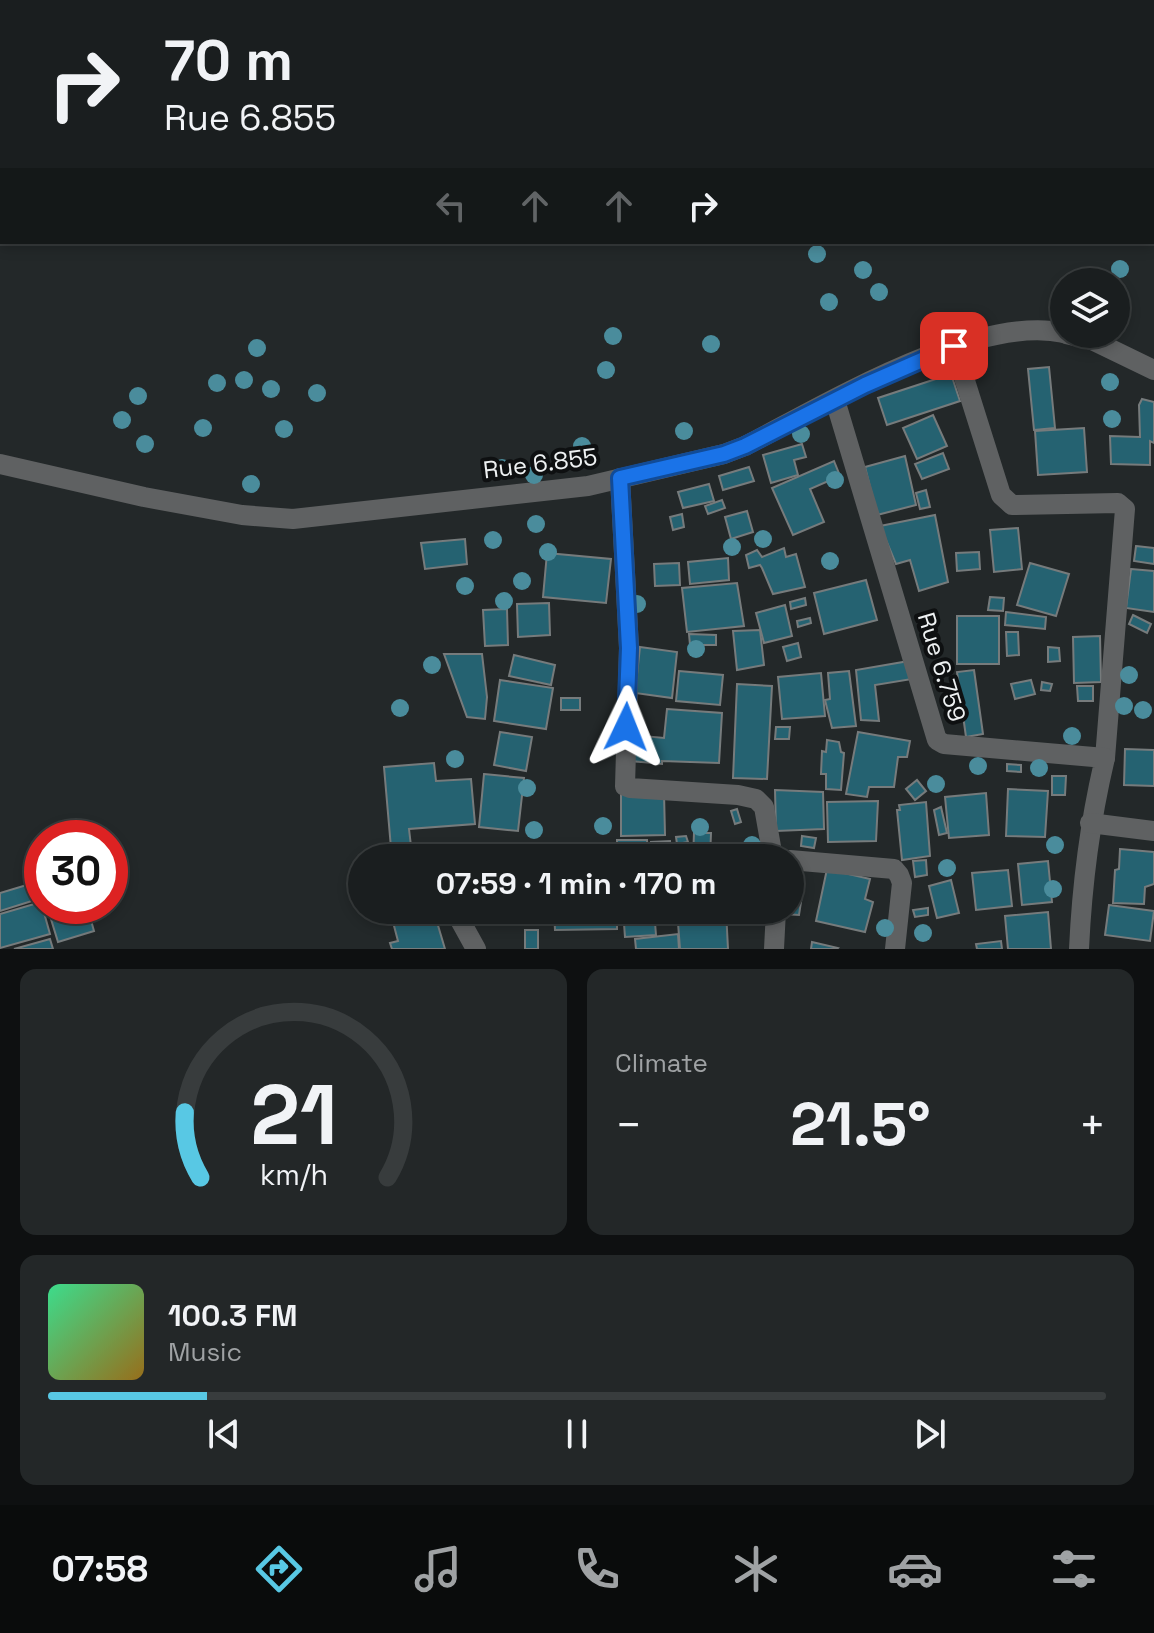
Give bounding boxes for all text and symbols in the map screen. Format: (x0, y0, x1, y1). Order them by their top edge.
text: 70 m (164, 25, 293, 96)
icon: right (32, 32, 136, 136)
text: Rue 6.855 (164, 95, 336, 141)
icon: left (429, 184, 473, 228)
icon: ahead (513, 184, 557, 228)
icon: ahead (597, 184, 641, 228)
icon: right (681, 184, 725, 228)
map controls (1050, 268, 1130, 348)
button: layers (1050, 268, 1130, 348)
pin (920, 312, 988, 380)
icon: arrive (932, 324, 976, 368)
street label: Rue 6.855 (481, 441, 599, 485)
street label: Rue 6.759 (911, 609, 973, 725)
position arrow (584, 685, 668, 769)
speed limit sign: 30 (24, 820, 128, 924)
text: 07:59 · 1 min · 170 m (436, 864, 716, 903)
text: Climate (615, 1046, 708, 1080)
text: 21 (250, 1062, 337, 1168)
text: 21.5° (790, 1086, 931, 1163)
text: − (615, 1097, 642, 1153)
text: + (1079, 1097, 1106, 1153)
text: km/h (259, 1157, 328, 1193)
text: 100.3 FM (168, 1296, 297, 1335)
text: Music (168, 1335, 242, 1369)
icon: previous (202, 1412, 246, 1456)
icon: pause (555, 1412, 599, 1456)
icon: next (908, 1412, 952, 1456)
icon: directions (251, 1541, 307, 1597)
icon: music (410, 1541, 466, 1597)
icon: phone (569, 1541, 625, 1597)
icon: climate (728, 1541, 784, 1597)
icon: car (887, 1541, 943, 1597)
icon: filters (1046, 1541, 1102, 1597)
text: 07:58 (52, 1546, 148, 1592)

